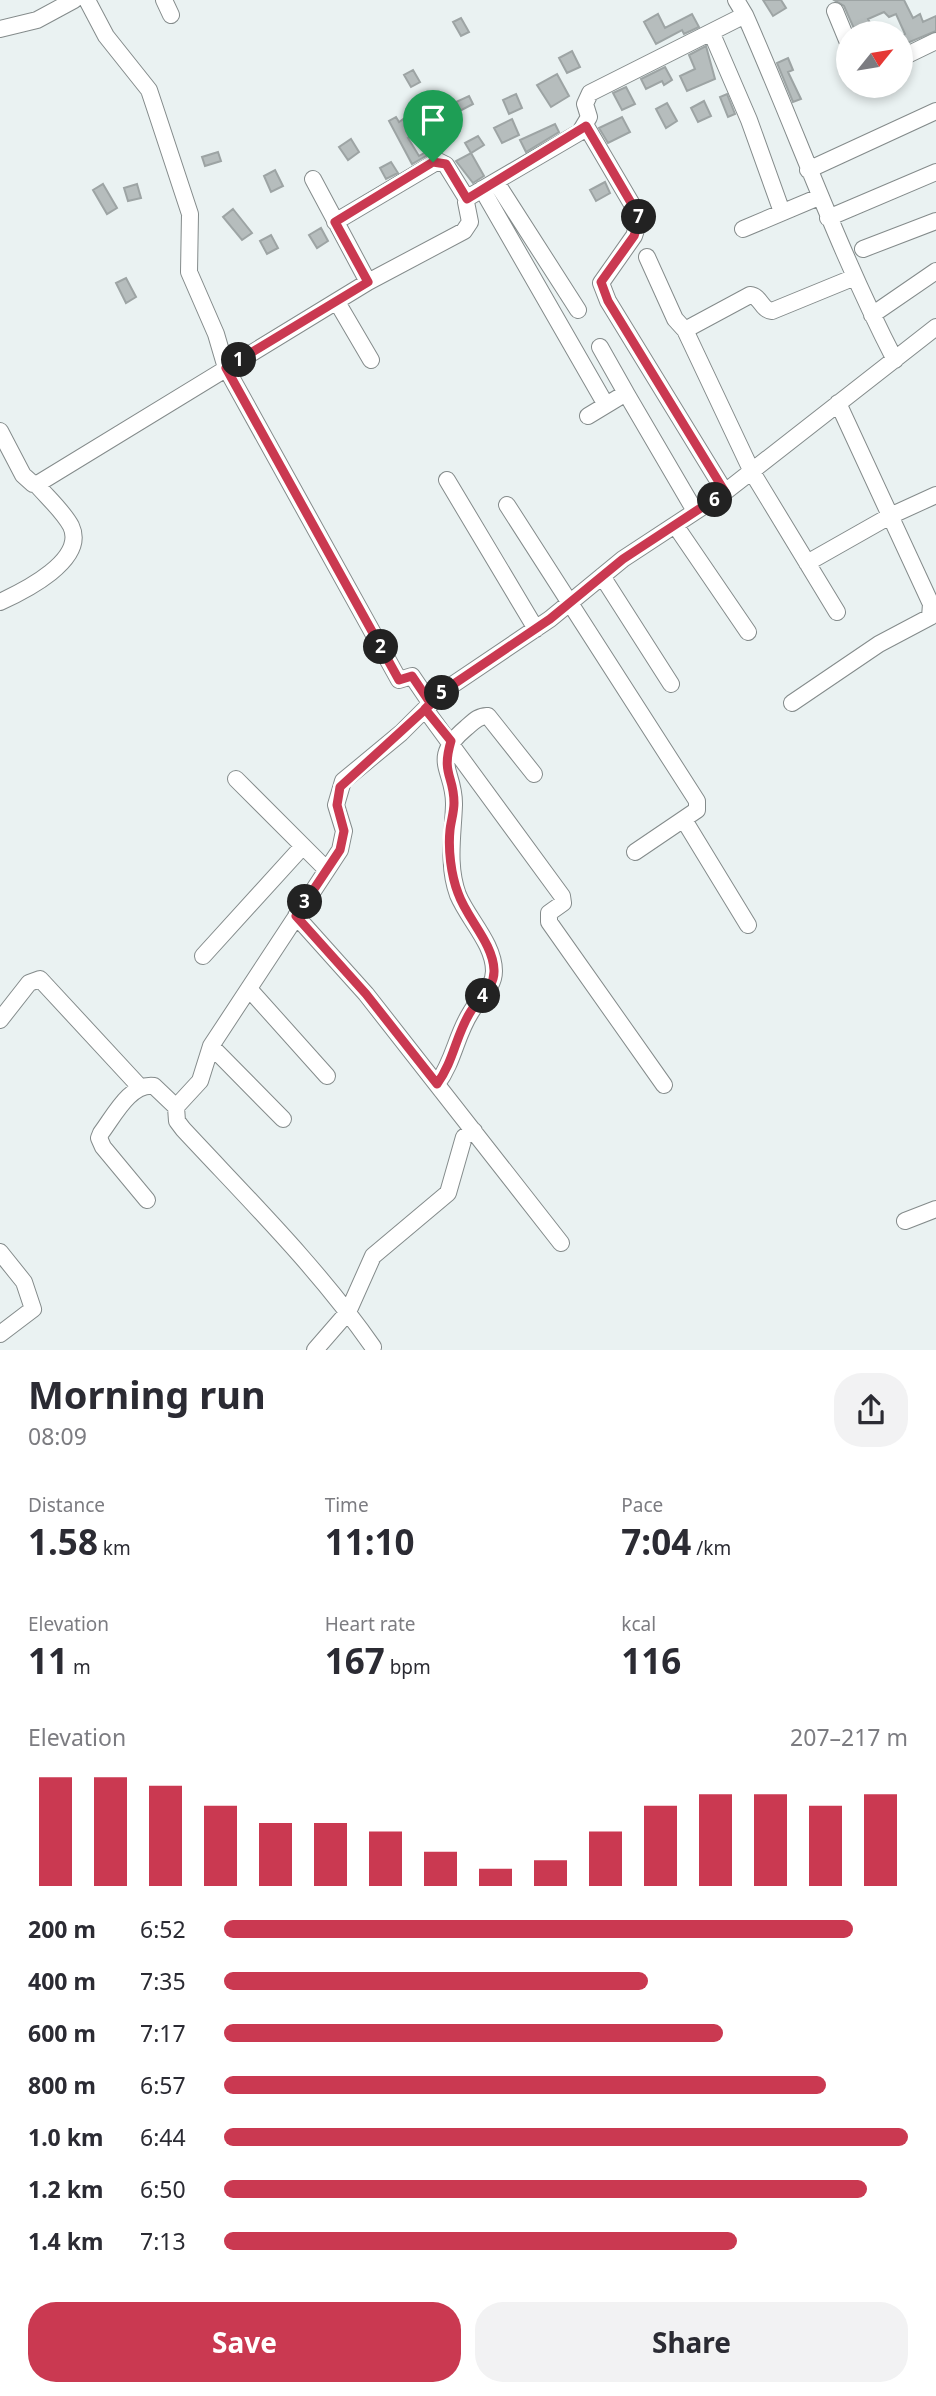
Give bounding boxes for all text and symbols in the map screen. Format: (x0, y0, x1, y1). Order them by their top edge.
north arrow (836, 21, 914, 98)
map controls (836, 21, 913, 98)
pin (403, 90, 463, 162)
icon: arrive (414, 101, 452, 139)
pin: 7 (622, 200, 656, 234)
text: 7 (633, 203, 644, 229)
pin: 1 (222, 342, 256, 378)
text: 1 (233, 346, 244, 372)
pin: 6 (698, 482, 732, 518)
text: 6 (709, 486, 720, 512)
pin: 2 (364, 630, 398, 664)
text: 2 (375, 633, 386, 659)
pin: 5 (424, 676, 460, 710)
text: 5 (436, 679, 447, 705)
pin: 3 (288, 884, 322, 920)
text: 3 (299, 888, 310, 914)
pin: 4 (466, 978, 500, 1014)
text: 4 (477, 982, 488, 1008)
text: Morning run (28, 1368, 266, 1420)
button: share (834, 1373, 908, 1447)
text: 08:09 (28, 1420, 87, 1452)
text: Distance (28, 1492, 105, 1518)
text: Time (325, 1492, 369, 1518)
text: Pace (621, 1492, 663, 1518)
text: 1.58 (28, 1518, 98, 1565)
text: 11:10 (325, 1518, 415, 1565)
text: 7:04 (621, 1518, 691, 1565)
text: km (98, 1535, 131, 1561)
text: /km (691, 1535, 731, 1561)
text: Elevation (28, 1611, 109, 1637)
text: Heart rate (325, 1611, 415, 1637)
text: kcal (621, 1611, 656, 1637)
text: 11 (28, 1637, 68, 1684)
text: 167 (325, 1637, 385, 1684)
text: 116 (621, 1637, 681, 1684)
text: m (68, 1654, 91, 1680)
text: bpm (385, 1654, 431, 1680)
text: Elevation (28, 1721, 126, 1753)
text: 207–217 m (790, 1721, 908, 1753)
text: 200 m (28, 1913, 96, 1945)
text: 6:52 (140, 1913, 186, 1945)
text: 400 m (28, 1965, 96, 1997)
text: 7:35 (140, 1965, 186, 1997)
text: 600 m (28, 2017, 96, 2049)
text: 7:17 (140, 2017, 186, 2049)
text: 800 m (28, 2069, 96, 2101)
text: 6:57 (140, 2069, 186, 2101)
text: 1.0 km (28, 2121, 103, 2153)
text: 6:44 (140, 2121, 186, 2153)
text: 1.2 km (28, 2173, 103, 2205)
text: 6:50 (140, 2173, 186, 2205)
text: 1.4 km (28, 2225, 103, 2257)
text: 7:13 (140, 2225, 186, 2257)
button: Save (28, 2302, 461, 2382)
button: Share (475, 2302, 908, 2382)

